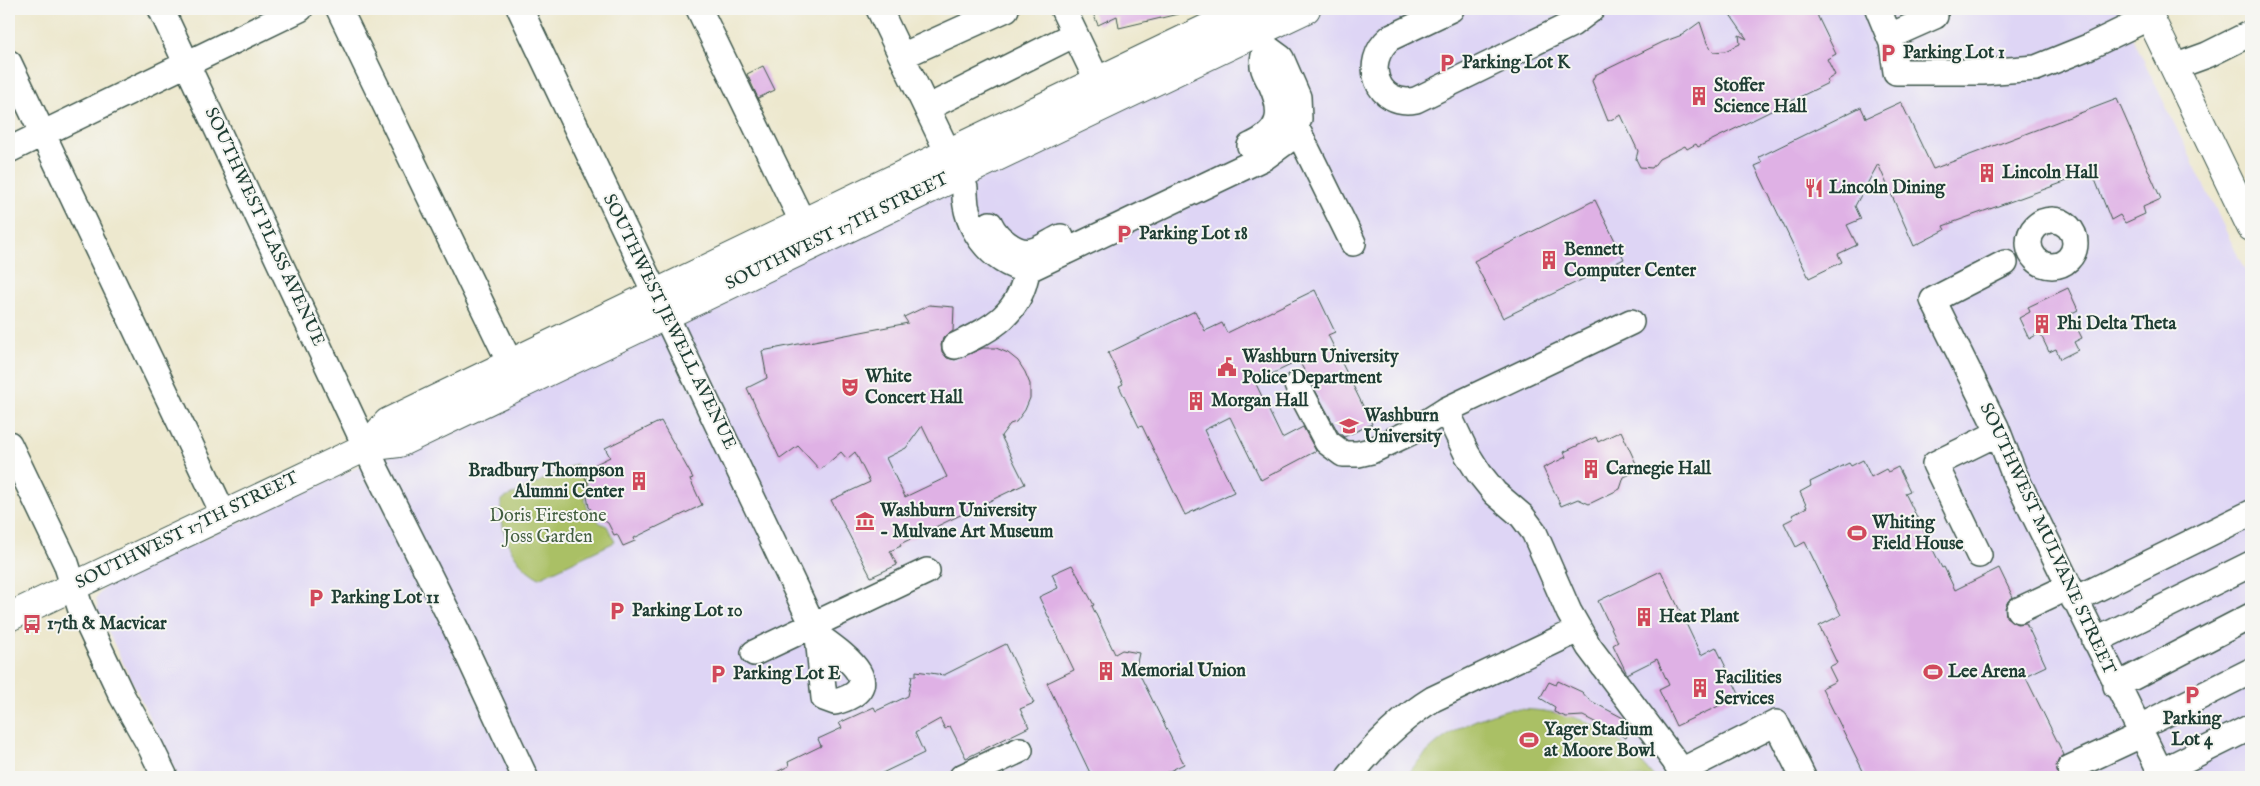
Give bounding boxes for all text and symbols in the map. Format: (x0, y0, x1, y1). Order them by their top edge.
parking icon: Parking Lot 1 (1877, 42, 1899, 64)
place label: Parking Lot 1 (1903, 42, 2005, 65)
parking icon: Parking Lot K (1436, 52, 1458, 74)
place label: Parking Lot K (1462, 52, 1571, 75)
place label: Stoffer Science Hall (1714, 75, 1808, 119)
building icon: Stoffer Science Hall (1688, 85, 1710, 107)
street label: SOUTHWEST PLASS AVENUE (199, 104, 329, 350)
building icon: Lincoln Hall (1976, 162, 1998, 184)
place label: Lincoln Hall (2002, 162, 2099, 185)
street label: SOUTHWEST 17TH STREET (722, 168, 952, 296)
restaurant icon: Lincoln Dining (1803, 177, 1825, 199)
place label: Lincoln Dining (1829, 177, 1946, 200)
street label: SOUTHWEST JEWELL AVENUE (597, 190, 741, 454)
parking icon: Parking Lot 18 (1113, 223, 1135, 245)
place label: Parking Lot 18 (1139, 223, 1248, 246)
place label: Bennett Computer Center (1564, 239, 1697, 283)
building icon: Bennett Computer Center (1538, 249, 1560, 271)
building icon: Phi Delta Theta (2031, 313, 2053, 335)
place label: Phi Delta Theta (2057, 313, 2177, 336)
place label: Washburn University Police Department (1241, 346, 1400, 390)
public building icon: Washburn University Police Department (1216, 356, 1238, 378)
place label: White Concert Hall (864, 366, 964, 410)
theatre icon: White Concert Hall (839, 376, 861, 398)
building icon: Morgan Hall (1185, 390, 1207, 412)
place label: Morgan Hall (1211, 390, 1309, 413)
street label: SOUTHWEST MULVANE STREET (1974, 399, 2120, 679)
place label: Washburn University (1363, 405, 1443, 449)
school or university icon: Washburn University (1338, 415, 1360, 437)
building icon: Carnegie Hall (1580, 458, 1602, 480)
place label: Carnegie Hall (1606, 458, 1712, 481)
place label: Bradbury Thompson Alumni Center (468, 460, 624, 504)
street label: SOUTHWEST 17TH STREET (72, 467, 302, 595)
building icon: Bradbury Thompson Alumni Center (628, 470, 650, 492)
place label: Washburn University - Mulvane Art Museum (879, 500, 1053, 544)
park label: Doris Firestone Joss Garden (490, 505, 606, 549)
museum icon: Washburn University - Mulvane Art Museum (854, 510, 876, 532)
place label: Whiting Field House (1871, 512, 1964, 556)
sports icon: Whiting Field House (1846, 522, 1868, 544)
parking icon: Parking Lot 11 (305, 587, 327, 609)
place label: Parking Lot 11 (331, 587, 440, 610)
parking icon: Parking Lot 10 (606, 600, 628, 622)
place label: Parking Lot 10 (632, 600, 743, 623)
building icon: Heat Plant (1633, 606, 1655, 628)
place label: Heat Plant (1659, 606, 1740, 629)
bus stop icon: 17th & Macvicar (21, 613, 43, 635)
place label: 17th & Macvicar (47, 613, 167, 636)
building icon: Memorial Union (1095, 660, 1117, 682)
place label: Memorial Union (1121, 660, 1246, 683)
sports icon: Lee Arena (1922, 661, 1944, 683)
place label: Lee Arena (1948, 661, 2027, 684)
parking icon: Parking Lot E (707, 663, 729, 685)
place label: Parking Lot E (733, 663, 841, 686)
place label: Facilities Services (1715, 667, 1782, 711)
building icon: Facilities Services (1689, 677, 1711, 699)
parking icon: Parking Lot 4 (2181, 684, 2203, 706)
place label: Parking Lot 4 (2163, 708, 2222, 752)
place label: Yager Stadium at Moore Bowl (1544, 719, 1656, 763)
sports icon: Yager Stadium at Moore Bowl (1518, 729, 1540, 751)

